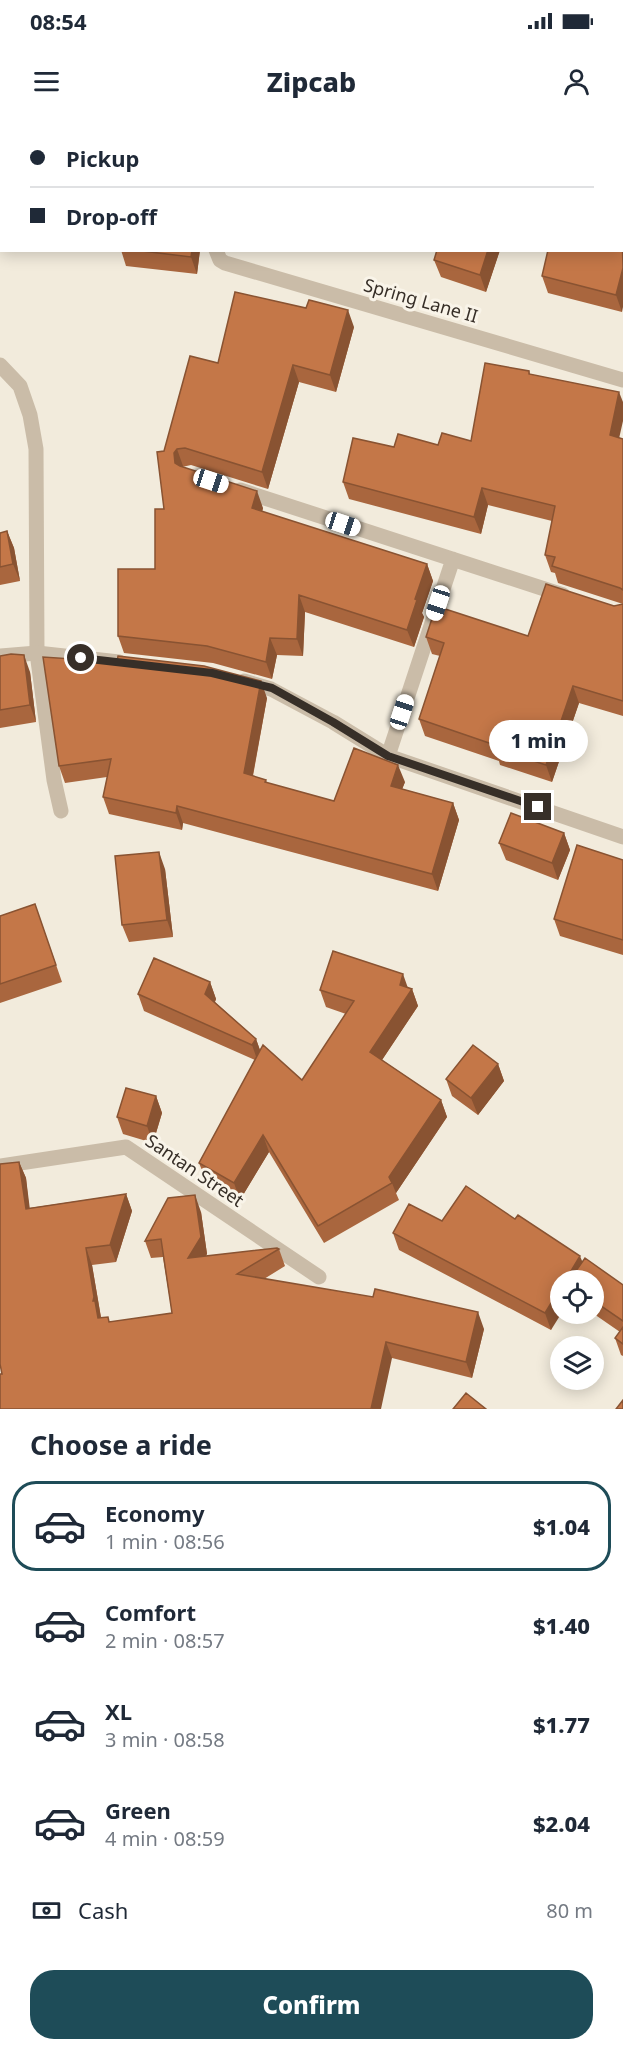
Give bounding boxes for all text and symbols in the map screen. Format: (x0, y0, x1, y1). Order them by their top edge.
text: 08:54 (30, 6, 87, 36)
text: Zipcab (267, 63, 356, 100)
icon: menu (30, 65, 63, 98)
icon: person (560, 65, 593, 98)
text: Pickup (66, 143, 139, 173)
text: Drop-off (66, 201, 157, 231)
street label: Spring Lane II (361, 272, 481, 328)
car (191, 467, 231, 495)
car (323, 510, 363, 538)
car (424, 583, 452, 623)
route start (67, 644, 94, 671)
car (388, 692, 416, 732)
callout: 1 min (488, 720, 588, 762)
text: 1 min (511, 727, 566, 754)
route end (524, 793, 551, 820)
street label: Santan Street (141, 1128, 249, 1212)
map controls (550, 1270, 604, 1390)
button: locate (550, 1270, 604, 1324)
button: layers (550, 1336, 604, 1390)
text: Choose a ride (30, 1426, 212, 1463)
text: Economy (105, 1498, 204, 1528)
icon: car (33, 1499, 87, 1553)
text: $1.04 (533, 1511, 590, 1541)
text: 1 min · 08:56 (105, 1528, 225, 1555)
text: Comfort (105, 1597, 196, 1627)
icon: car (33, 1598, 87, 1652)
text: $1.40 (533, 1610, 590, 1640)
text: 2 min · 08:57 (105, 1627, 225, 1654)
text: XL (105, 1696, 132, 1726)
icon: car (33, 1697, 87, 1751)
text: $1.77 (533, 1709, 590, 1739)
text: 3 min · 08:58 (105, 1726, 225, 1753)
text: Green (105, 1795, 171, 1825)
icon: car (33, 1796, 87, 1850)
text: $2.04 (533, 1808, 590, 1838)
text: 4 min · 08:59 (105, 1825, 225, 1852)
icon: cash (30, 1894, 63, 1927)
text: Cash (78, 1895, 128, 1925)
text: 80 m (546, 1897, 593, 1924)
button: Confirm (30, 1970, 593, 2039)

